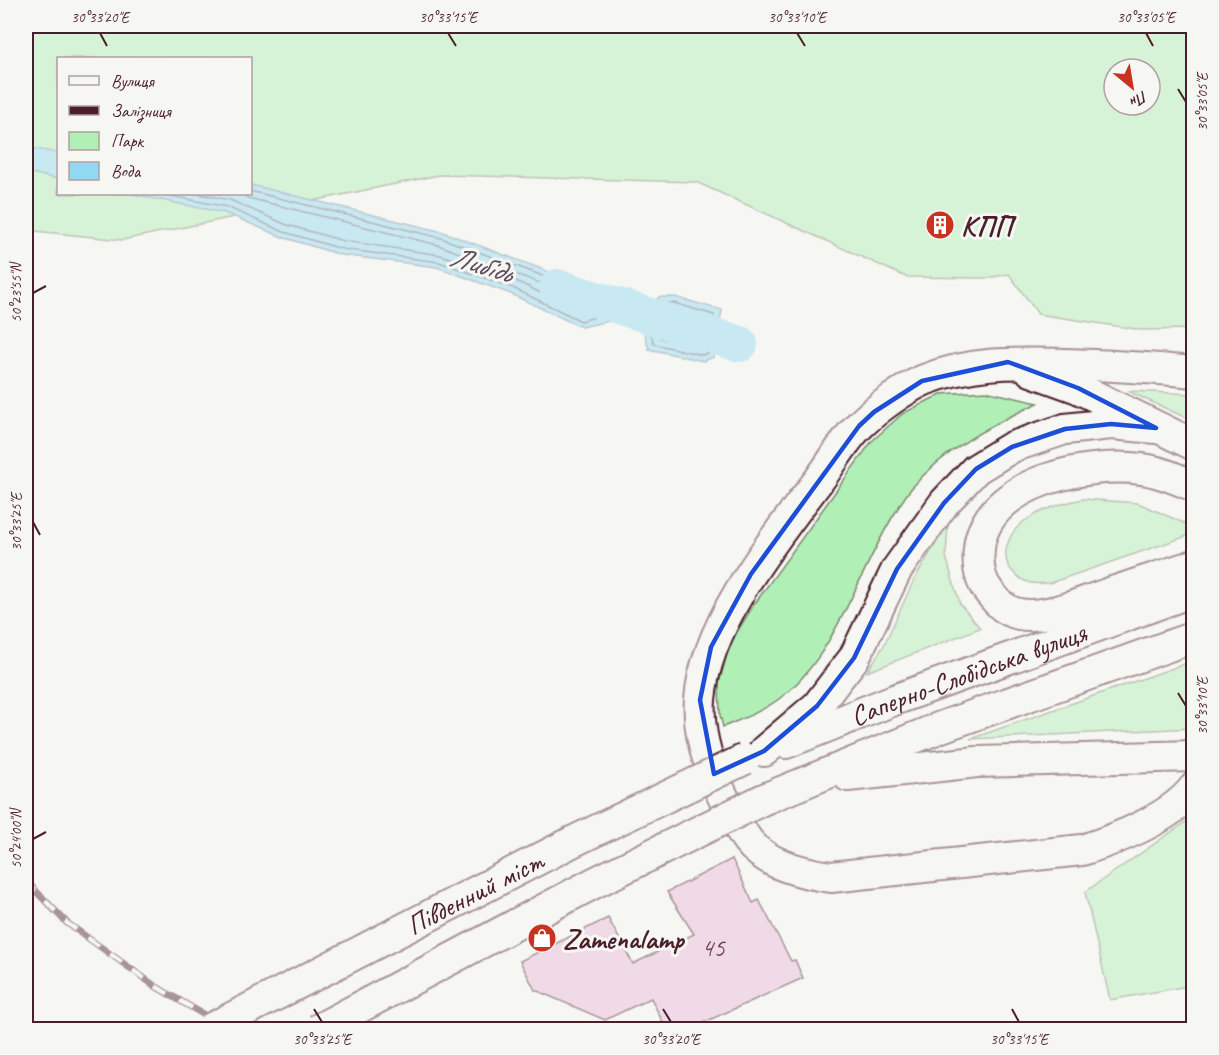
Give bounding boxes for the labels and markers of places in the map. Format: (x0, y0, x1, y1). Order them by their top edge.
place label: КПП (961, 208, 1017, 243)
building icon: КПП (924, 209, 956, 241)
place label: Zamenalamp (563, 921, 686, 956)
shop icon: Zamenalamp (526, 922, 558, 954)

